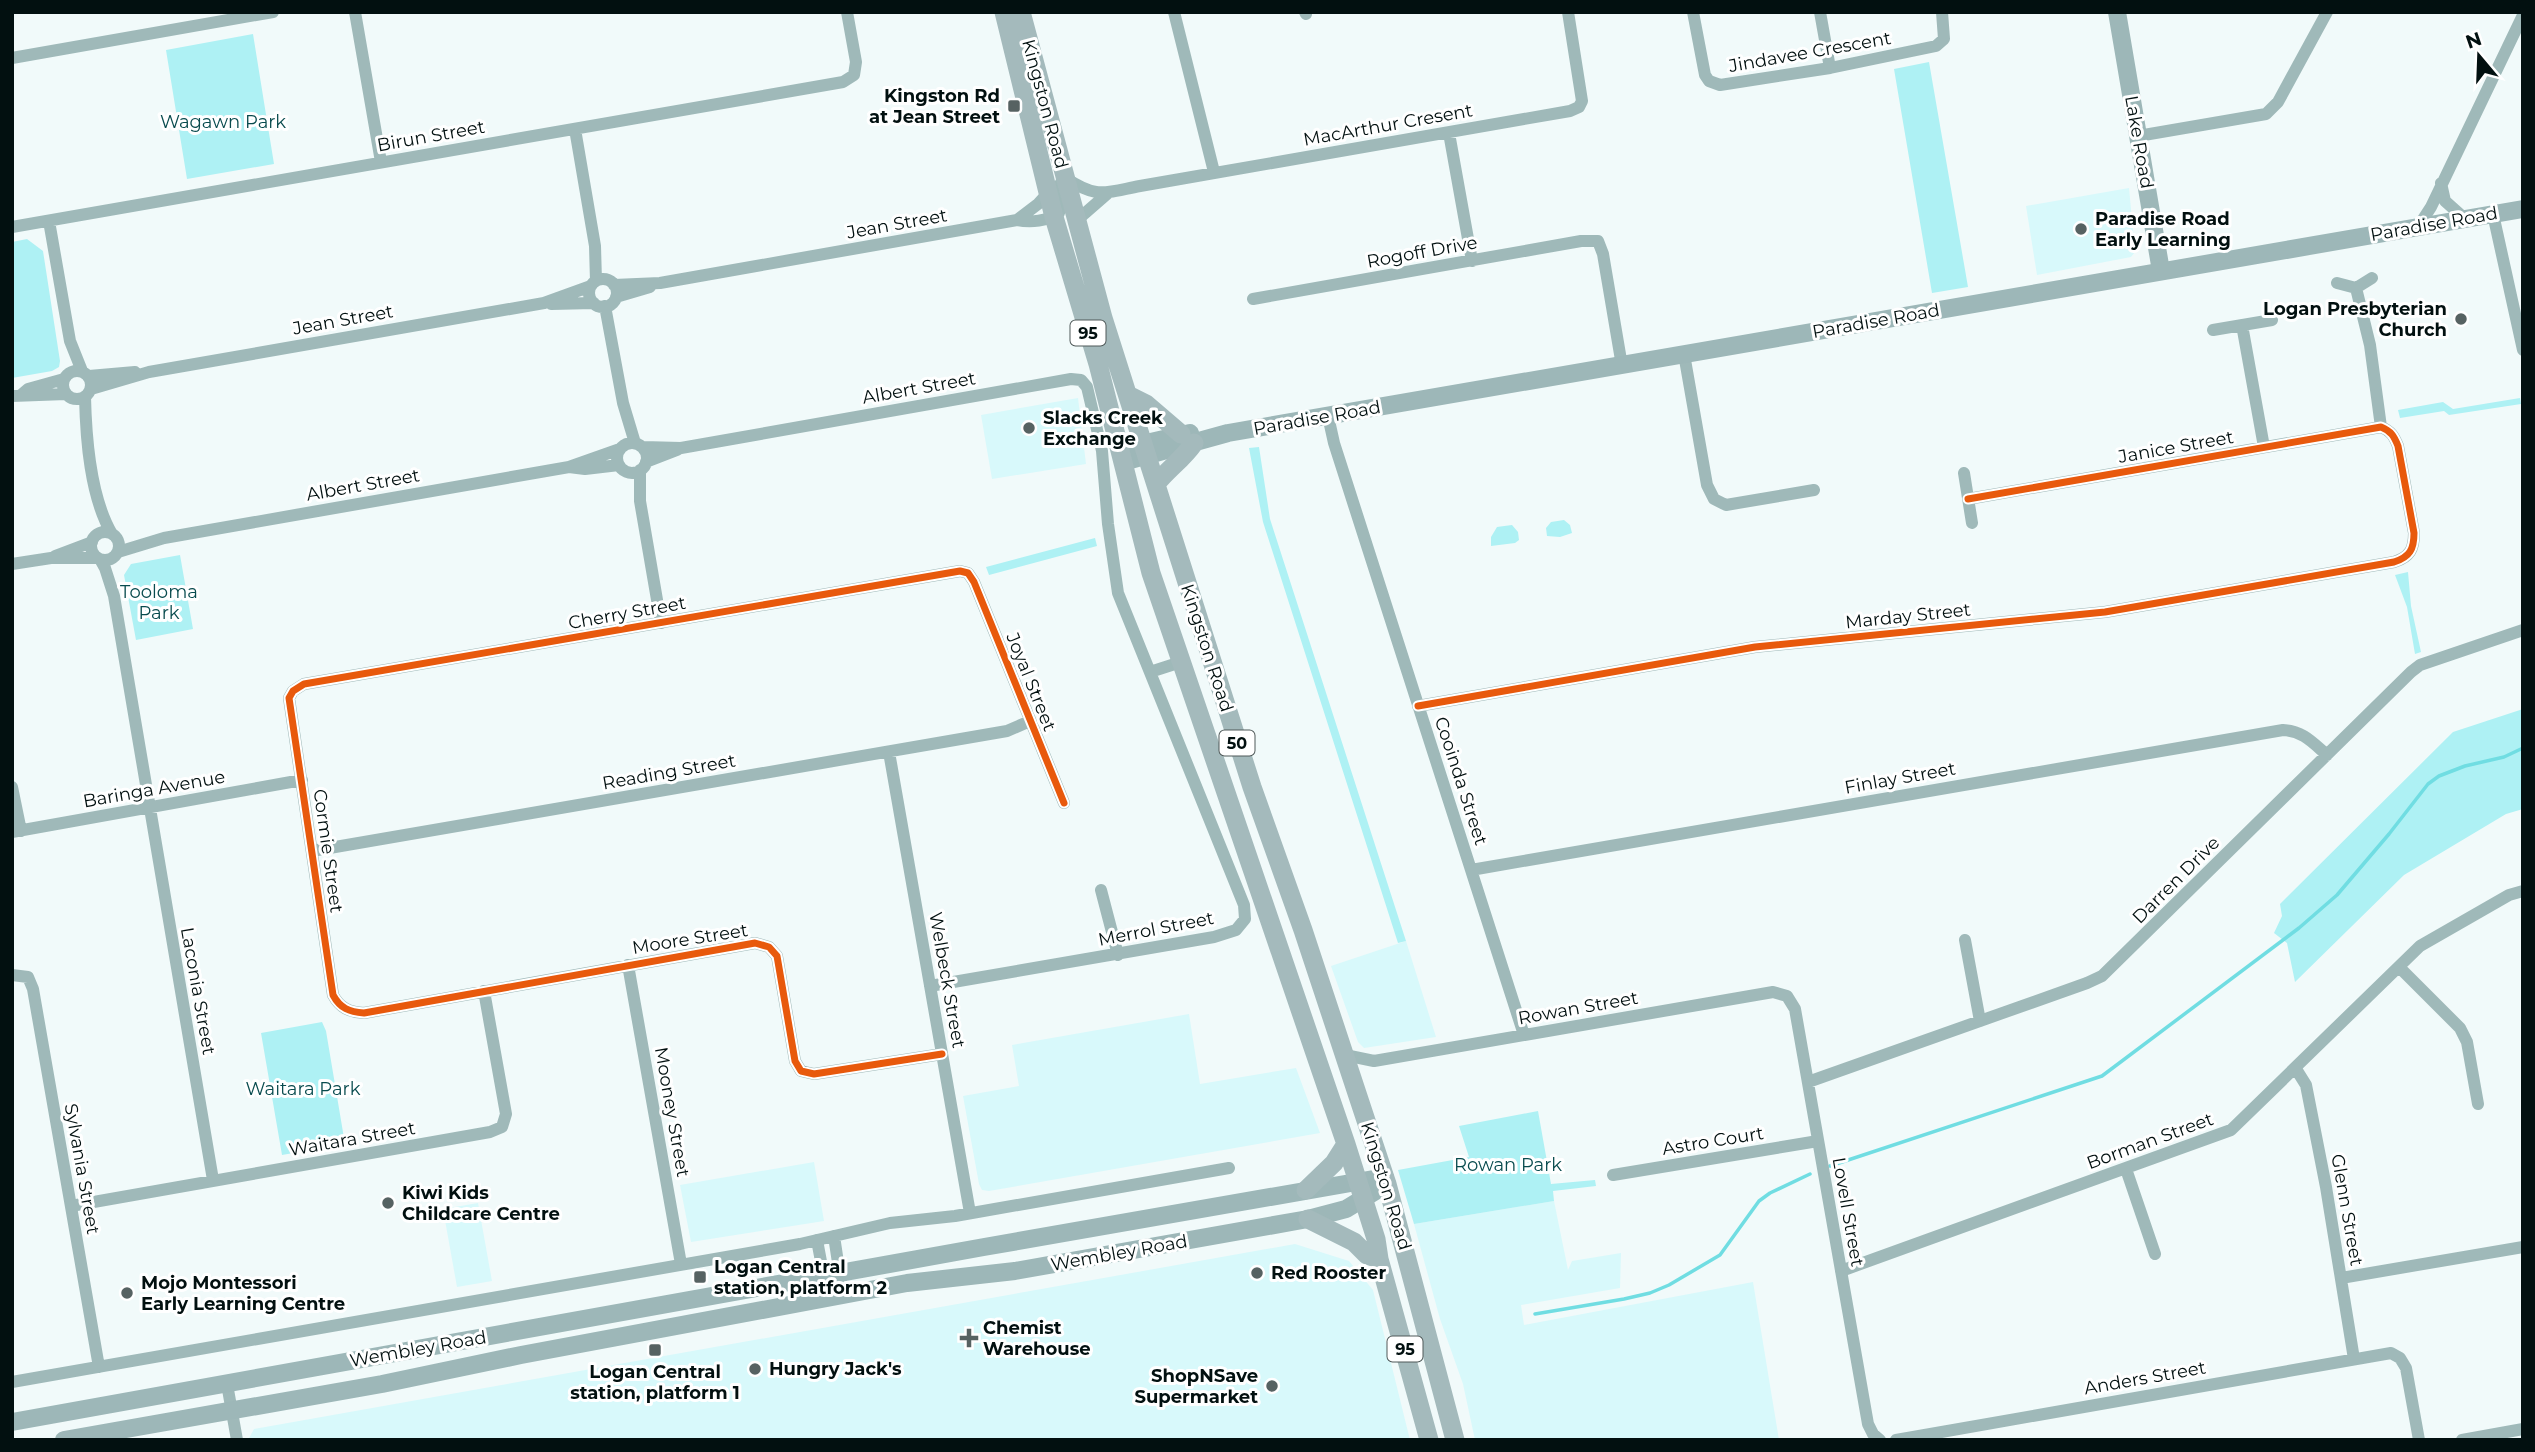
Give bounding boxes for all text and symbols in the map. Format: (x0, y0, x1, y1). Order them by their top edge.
north arrow (2444, 21, 2514, 91)
street label: Jindavee Crescent (1726, 27, 1893, 77)
text: N (2463, 27, 2485, 54)
street label: Kingston Road (1017, 37, 1073, 171)
place label: Kingston Rd at Jean Street (869, 85, 1000, 128)
street label: Lake Road (2120, 94, 2158, 190)
marker: Kingston Rd at Jean Street (1006, 98, 1022, 114)
street label: MacArthur Cresent (1302, 99, 1474, 151)
park label: Wagawn Park (160, 111, 286, 133)
street label: Birun Street (375, 116, 487, 156)
street label: Paradise Road (2369, 202, 2499, 246)
street label: Jean Street (844, 204, 949, 244)
place label: Paradise Road Early Learning (2095, 208, 2231, 251)
marker: Paradise Road Early Learning (2073, 221, 2089, 237)
street label: Rogoff Drive (1365, 231, 1479, 273)
place label: Logan Presbyterian Church (2263, 298, 2447, 341)
street label: Paradise Road (1811, 299, 1941, 343)
street label: Jean Street (290, 300, 395, 340)
marker: Logan Presbyterian Church (2453, 311, 2469, 327)
road number: 95 (1070, 320, 1106, 346)
street label: Albert Street (861, 367, 977, 409)
street label: Paradise Road (1252, 396, 1382, 440)
place label: Slacks Creek Exchange (1043, 407, 1163, 450)
marker: Slacks Creek Exchange (1021, 420, 1037, 436)
street label: Janice Street (2116, 426, 2235, 468)
street label: Albert Street (305, 464, 421, 506)
park label: Tooloma Park (120, 581, 198, 624)
street label: Kingston Road (1176, 581, 1238, 715)
street label: Cherry Street (567, 592, 687, 634)
street label: Marday Street (1844, 598, 1972, 634)
street label: Joyal Street (1001, 629, 1061, 734)
street label: Cooinda Street (1430, 714, 1492, 848)
road number: 50 (1220, 730, 1254, 756)
street label: Reading Street (601, 749, 737, 795)
street label: Finlay Street (1843, 757, 1957, 799)
street label: Baringa Avenue (81, 766, 227, 812)
street label: Cormie Street (308, 788, 348, 914)
street label: Darren Drive (2128, 832, 2224, 928)
street label: Merrol Street (1096, 907, 1216, 951)
street label: Welbeck Street (924, 910, 970, 1050)
street label: Moore Street (631, 919, 749, 959)
street label: Laconia Street (176, 925, 220, 1057)
street label: Rowan Street (1516, 987, 1640, 1029)
street label: Mooney Street (650, 1045, 694, 1179)
park label: Waitara Park (246, 1078, 361, 1100)
street label: Sylvania Street (60, 1102, 104, 1236)
street label: Borman Street (2084, 1108, 2216, 1174)
street label: Waitara Street (287, 1117, 417, 1161)
street label: Kingston Road (1356, 1119, 1416, 1253)
street label: Astro Court (1661, 1122, 1765, 1160)
street label: Glenn Street (2326, 1152, 2368, 1268)
park label: Rowan Park (1454, 1154, 1562, 1176)
street label: Lovell Street (1828, 1156, 1868, 1268)
place label: Kiwi Kids Childcare Centre (402, 1182, 560, 1225)
marker: Kiwi Kids Childcare Centre (380, 1195, 396, 1211)
street label: Wembley Road (1049, 1230, 1189, 1276)
place label: Logan Central station, platform 2 (714, 1256, 888, 1299)
place label: Red Rooster (1271, 1262, 1386, 1284)
marker: Red Rooster (1249, 1265, 1265, 1281)
marker: Logan Central station, platform 2 (692, 1269, 708, 1285)
place label: Mojo Montessori Early Learning Centre (141, 1272, 345, 1315)
marker: Mojo Montessori Early Learning Centre (119, 1285, 135, 1301)
place label: Chemist Warehouse (983, 1317, 1091, 1360)
street label: Wembley Road (348, 1326, 488, 1372)
marker: Chemist Warehouse (961, 1330, 977, 1346)
road number: 95 (1388, 1336, 1422, 1362)
marker: Logan Central station, platform 1 (647, 1342, 663, 1358)
street label: Anders Street (2082, 1356, 2208, 1400)
place label: Hungry Jack's (769, 1358, 902, 1380)
place label: Logan Central station, platform 1 (570, 1361, 740, 1404)
marker: Hungry Jack's (747, 1361, 763, 1377)
place label: ShopNSave Supermarket (1134, 1365, 1258, 1408)
marker: ShopNSave Supermarket (1264, 1378, 1280, 1394)

